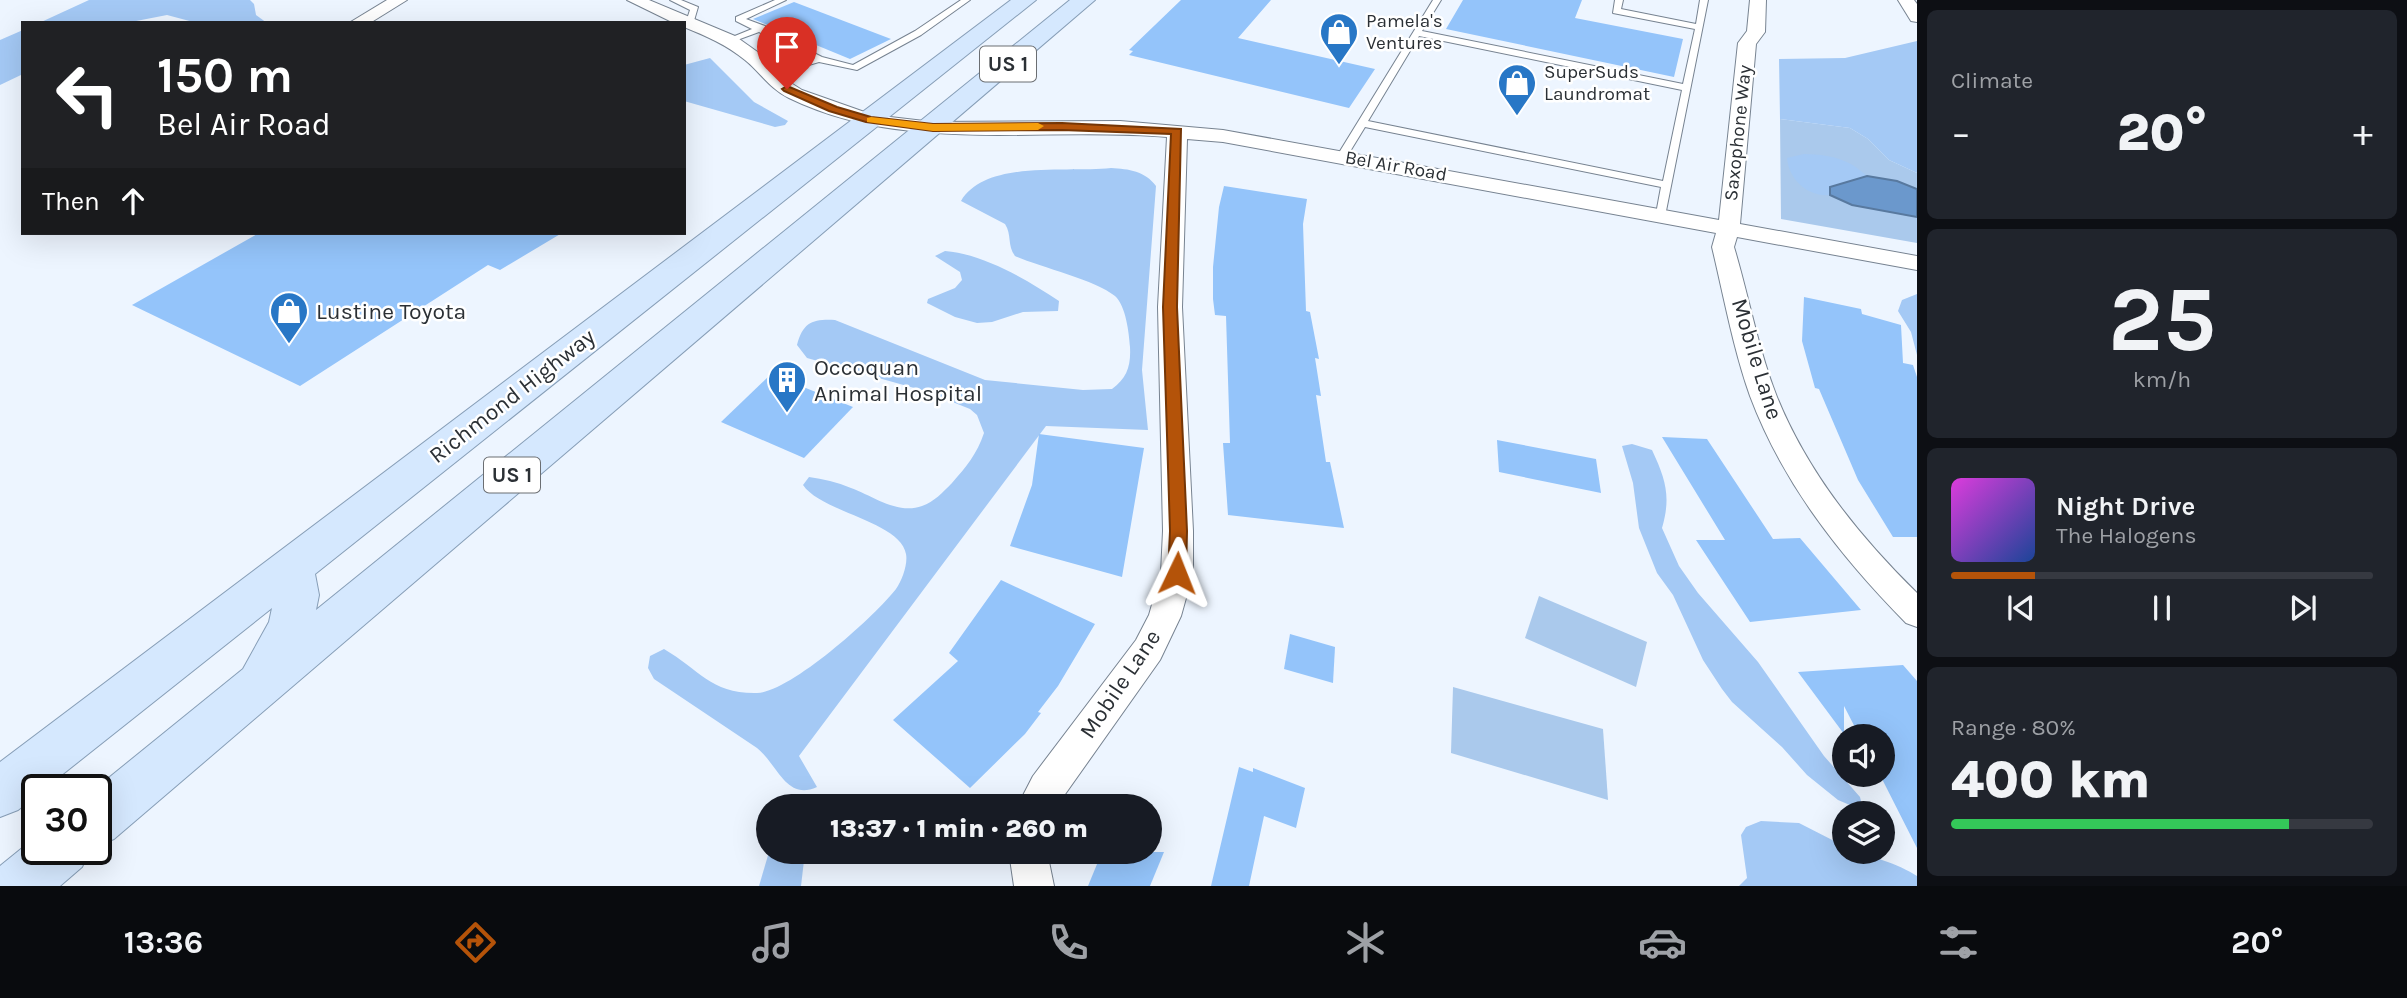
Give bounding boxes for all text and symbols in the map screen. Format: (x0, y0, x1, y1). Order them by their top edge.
place label: Pamela's Ventures (1366, 10, 1443, 54)
shop icon: Pamela's Ventures (1318, 11, 1360, 66)
pin (757, 17, 817, 89)
icon: arrive (768, 28, 806, 66)
road number: US 1 (980, 46, 1036, 82)
text: 150 m (157, 47, 293, 104)
icon: left (42, 49, 133, 140)
place label: SuperSuds Laundromat (1544, 61, 1650, 105)
shop icon: SuperSuds Laundromat (1496, 62, 1538, 117)
street label: Saxophone Way (1720, 64, 1756, 202)
text: Climate (1951, 67, 2033, 94)
text: 20° (2117, 102, 2207, 163)
text: Bel Air Road (157, 106, 331, 143)
text: − (1951, 111, 1971, 156)
text: + (2353, 111, 2373, 156)
street label: Bel Air Road (1343, 146, 1449, 186)
icon: ahead (114, 182, 152, 220)
text: Then (42, 186, 100, 217)
text: 25 (2108, 267, 2216, 373)
shop icon: Lustine Toyota (268, 290, 310, 345)
street label: Mobile Lane (1726, 295, 1788, 423)
place label: Lustine Toyota (316, 298, 466, 325)
street label: Richmond Highway (424, 323, 600, 469)
place label: Occoquan Animal Hospital (814, 354, 982, 407)
building icon: Occoquan Animal Hospital (766, 359, 808, 414)
text: km/h (2133, 366, 2191, 393)
road number: US 1 (484, 458, 540, 492)
text: Night Drive (2056, 491, 2195, 522)
text: The Halogens (2056, 522, 2196, 549)
position arrow (1140, 536, 1214, 610)
icon: previous (2002, 589, 2040, 627)
icon: pause (2143, 589, 2181, 627)
icon: next (2284, 589, 2322, 627)
street label: Mobile Lane (1074, 624, 1166, 744)
text: Range · 80% (1951, 714, 2076, 741)
map controls (1832, 724, 1895, 864)
button: sound (1832, 724, 1895, 787)
text: 400 km (1951, 749, 2150, 810)
speed limit sign: 30 (21, 774, 112, 865)
button: layers (1832, 801, 1895, 864)
text: 13:37 · 1 min · 260 m (830, 813, 1088, 844)
icon: directions (451, 918, 500, 967)
icon: music (748, 918, 797, 967)
icon: phone (1044, 918, 1093, 967)
icon: climate (1341, 918, 1390, 967)
icon: car (1638, 918, 1687, 967)
icon: filters (1934, 918, 1983, 967)
text: 13:36 (124, 924, 203, 961)
text: 20° (2231, 924, 2283, 961)

